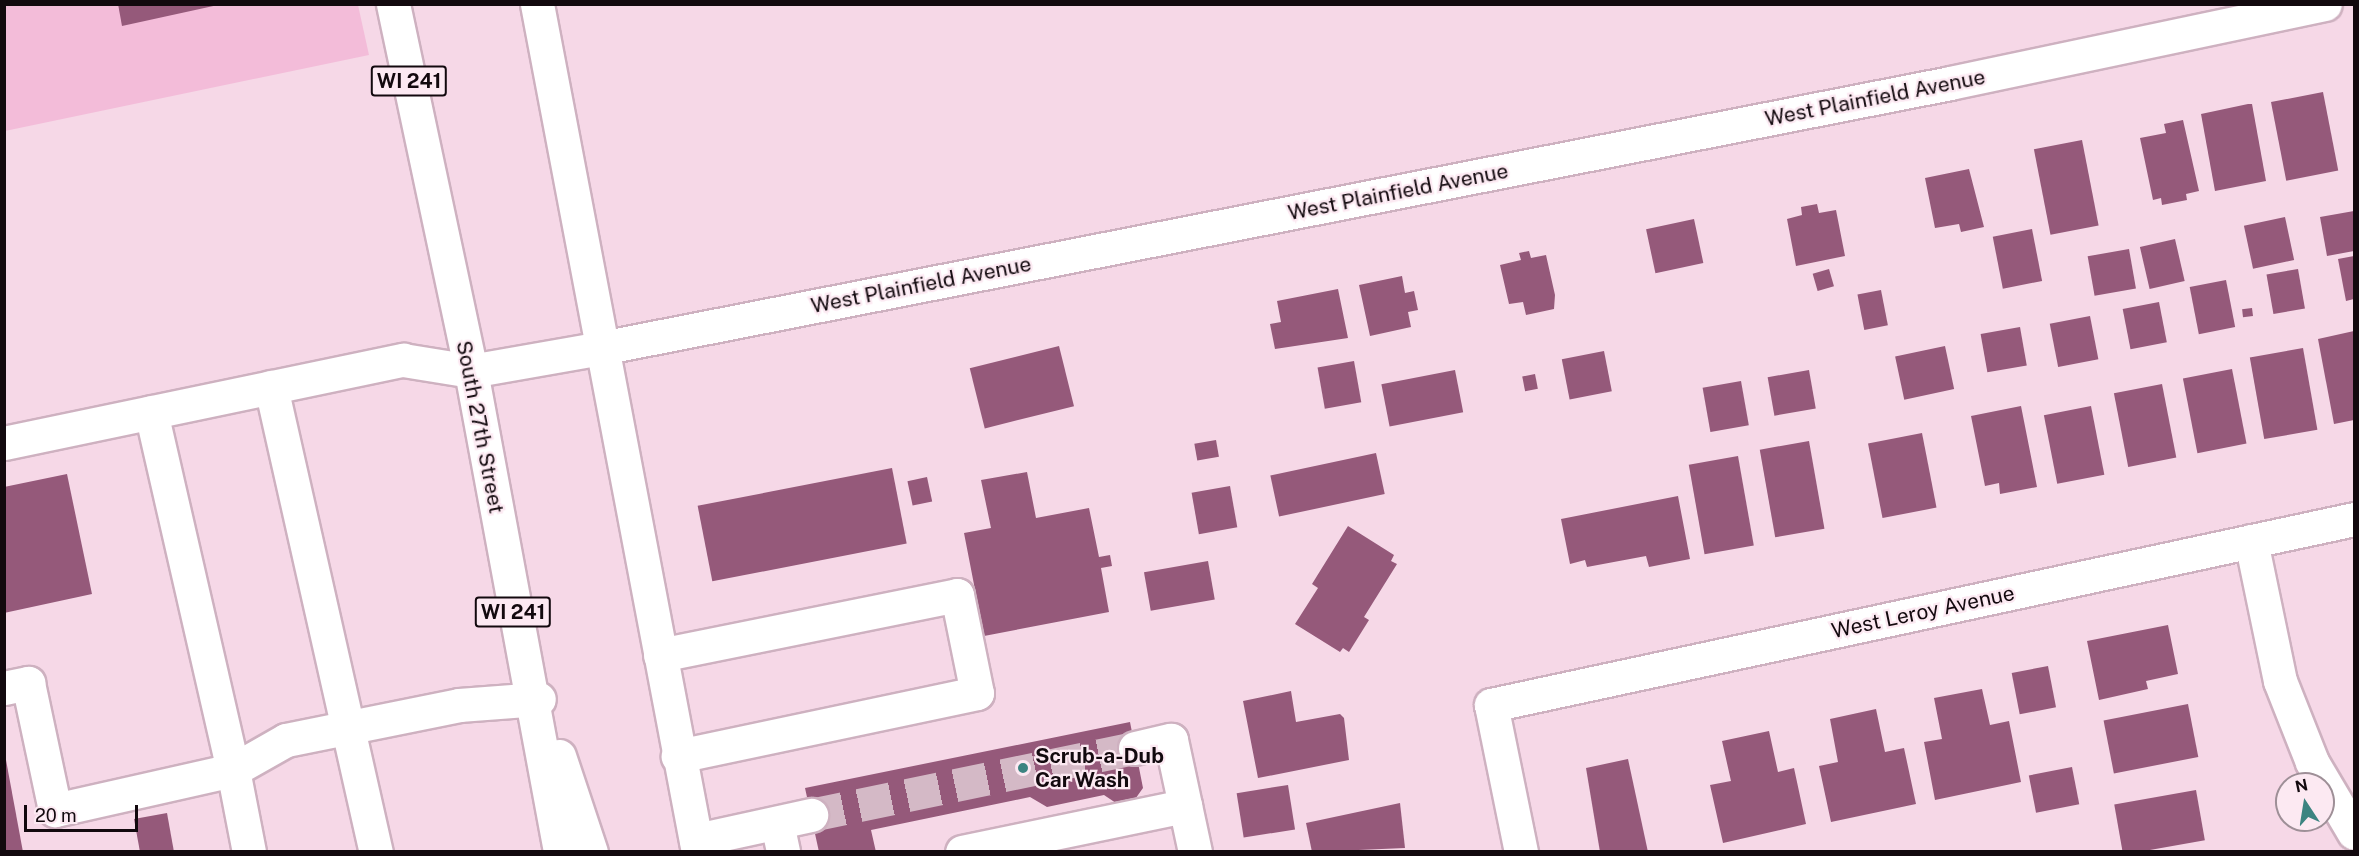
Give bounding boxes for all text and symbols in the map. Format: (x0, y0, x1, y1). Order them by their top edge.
road number: WI 241 (370, 64, 448, 98)
street label: West Plainfield Avenue (1763, 64, 1987, 132)
street label: West Plainfield Avenue (1286, 158, 1510, 226)
street label: West Plainfield Avenue (809, 251, 1033, 319)
street label: South 27th Street (451, 339, 509, 515)
street label: West Leroy Avenue (1829, 580, 2017, 644)
road number: WI 241 (474, 595, 552, 629)
place label: Scrub-a-Dub Car Wash (1035, 743, 1164, 793)
marker: Scrub-a-Dub Car Wash (1016, 761, 1030, 775)
north arrow (2275, 772, 2335, 832)
text: N (2293, 775, 2310, 796)
scale bar (27, 793, 141, 831)
text: 20 m (35, 805, 77, 826)

